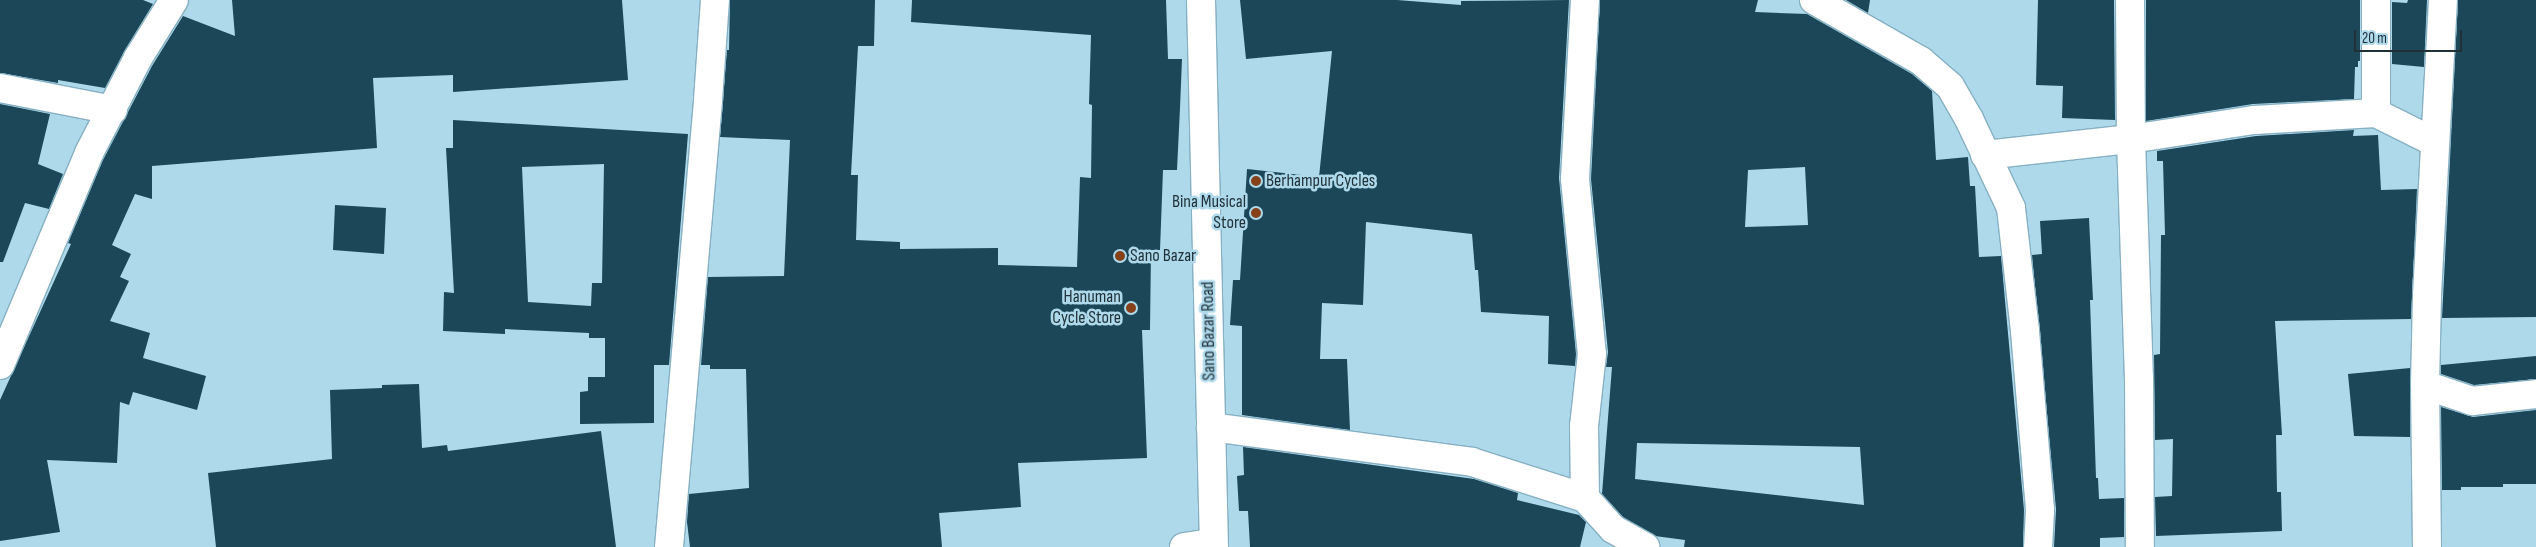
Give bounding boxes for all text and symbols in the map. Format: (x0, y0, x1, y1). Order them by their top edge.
scale bar (2356, 20, 2464, 52)
text: 20 m (2362, 29, 2387, 48)
place label: Berhampur Cycles (1266, 170, 1375, 192)
marker: Berhampur Cycles (1250, 175, 1262, 187)
place label: Bina Musical Store (1172, 192, 1246, 234)
marker: Bina Musical Store (1250, 207, 1262, 219)
place label: Sano Bazar (1130, 245, 1196, 267)
marker: Sano Bazar (1114, 250, 1126, 262)
street label: Sano Bazar Road (1197, 281, 1221, 381)
place label: Hanuman Cycle Store (1052, 287, 1121, 330)
marker: Hanuman Cycle Store (1125, 302, 1137, 314)

